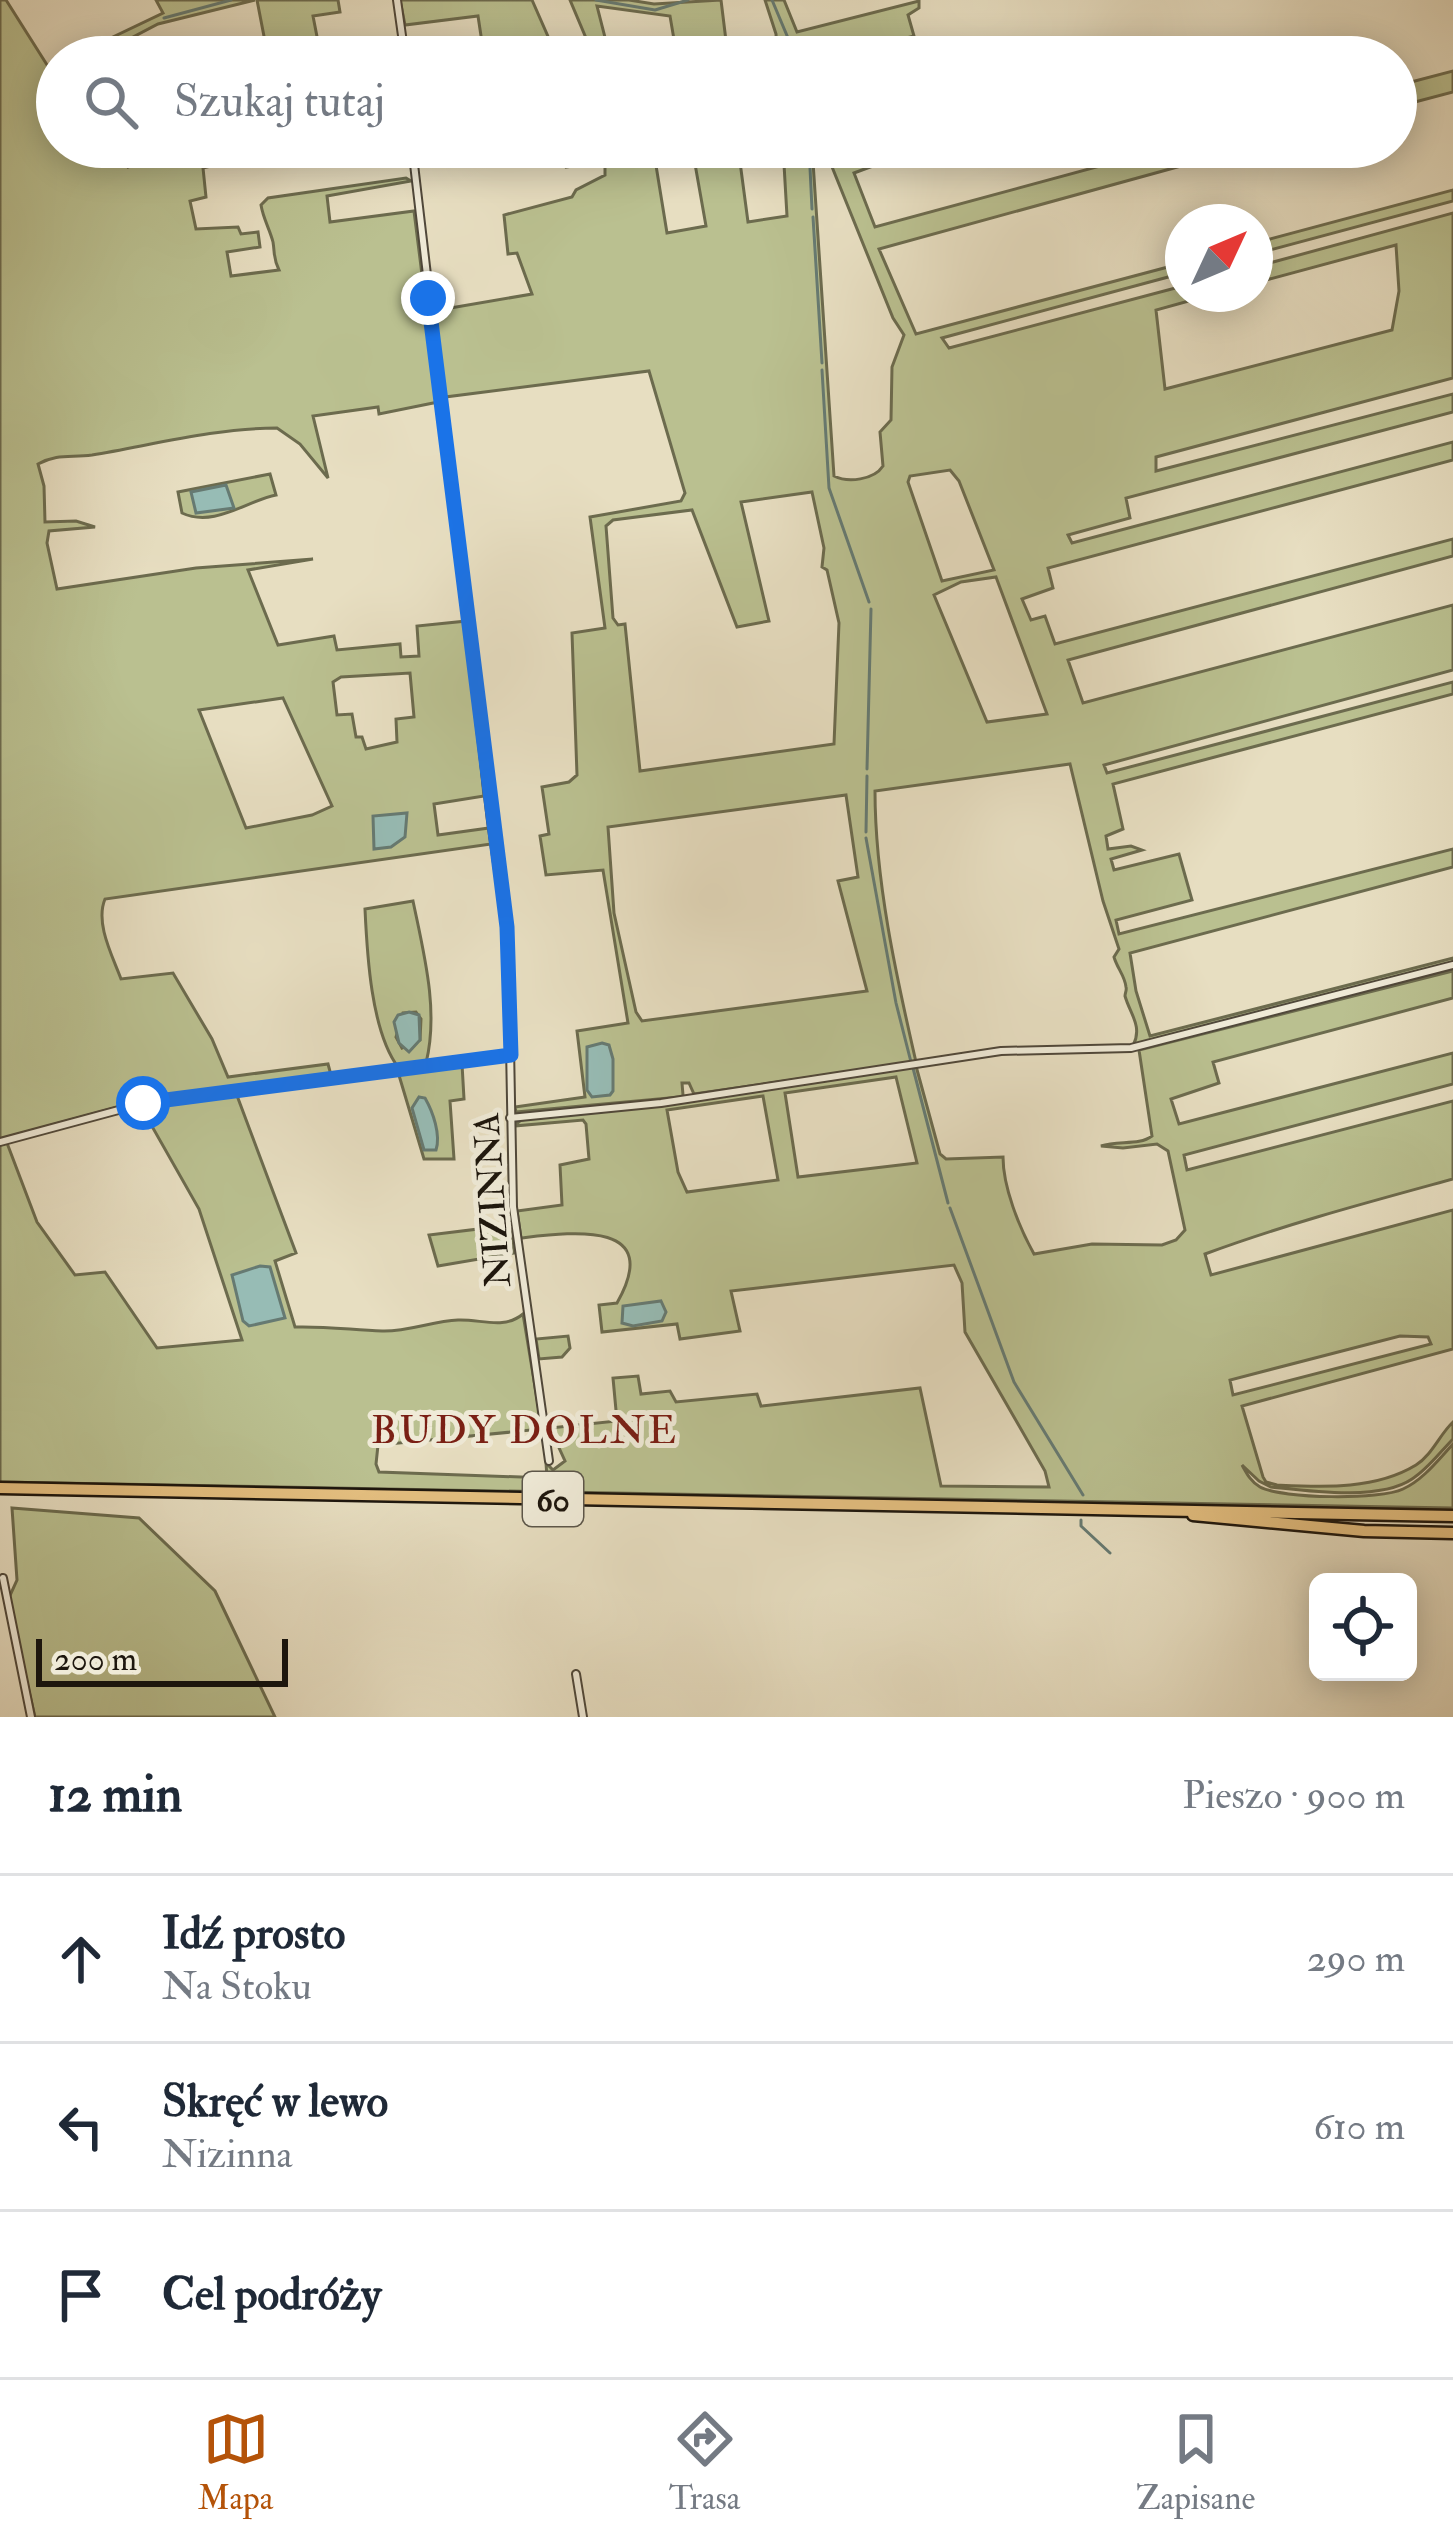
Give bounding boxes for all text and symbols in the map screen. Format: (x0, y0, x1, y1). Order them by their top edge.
search box (36, 36, 1417, 168)
icon: search (78, 69, 144, 135)
text: Szukaj tutaj (174, 74, 385, 130)
north arrow (1165, 204, 1273, 312)
route end (401, 271, 455, 325)
route start (116, 1076, 170, 1130)
street label: NIZINNA (464, 1111, 521, 1289)
district label: BUDY DOLNE (371, 1406, 679, 1455)
road number: 60 (523, 1472, 583, 1526)
map controls (1309, 1573, 1417, 1681)
button: locate (1309, 1573, 1417, 1681)
scale bar (36, 1633, 288, 1686)
text: 200 m (54, 1639, 137, 1680)
text: 12 min (48, 1763, 182, 1827)
text: Pieszo · 900 m (1182, 1771, 1405, 1820)
text: Idź prosto (162, 1906, 346, 1962)
icon: ahead (48, 1926, 114, 1992)
text: 290 m (1307, 1934, 1405, 1983)
text: Na Stoku (162, 1962, 312, 2011)
text: Skręć w lewo (162, 2074, 388, 2130)
icon: left (48, 2094, 114, 2160)
text: 610 m (1313, 2102, 1405, 2151)
text: Nizinna (162, 2130, 293, 2179)
icon: arrive (48, 2262, 114, 2328)
text: Cel podróży (162, 2267, 381, 2323)
tab: Mapa (198, 2406, 273, 2519)
tab: Trasa (669, 2406, 740, 2519)
tab: Zapisane (1136, 2406, 1255, 2519)

